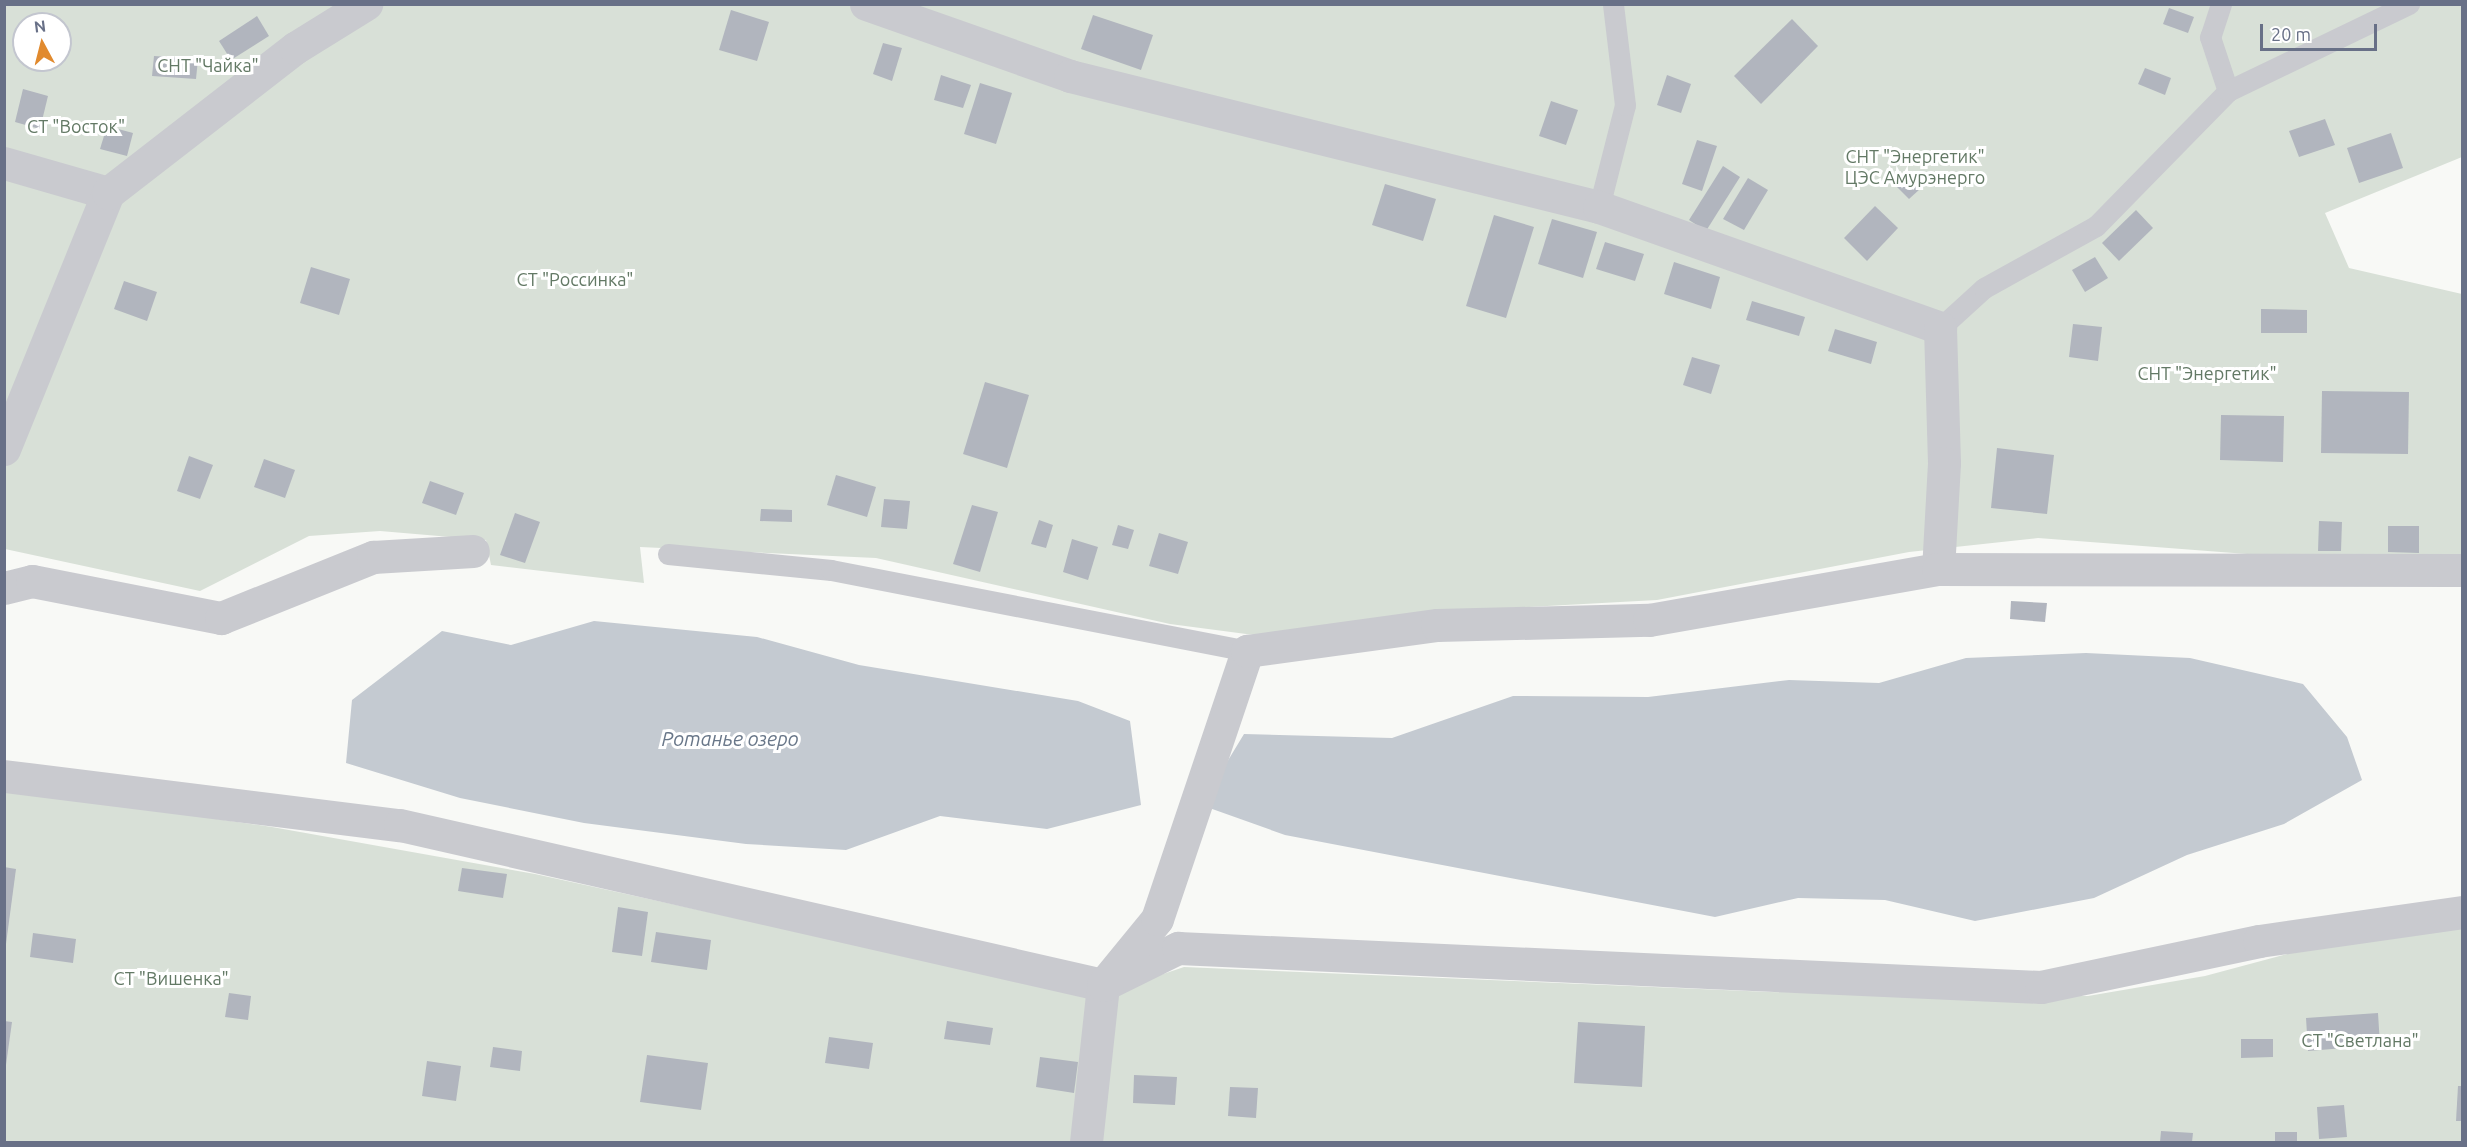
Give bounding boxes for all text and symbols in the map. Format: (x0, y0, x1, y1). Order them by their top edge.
north arrow (12, 12, 72, 72)
scale bar (2263, 12, 2380, 50)
text: N (33, 16, 47, 36)
text: 20 m (2271, 24, 2311, 44)
park label: СНТ "Чайка" (157, 54, 259, 76)
park label: СТ "Восток" (27, 115, 125, 137)
park label: СНТ "Энергетик" ЦЭС Амурэнерго (1845, 146, 1985, 188)
park label: СТ "Россинка" (516, 268, 634, 290)
park label: СНТ "Энергетик" (2137, 362, 2277, 384)
water label: Ротанье озеро (662, 726, 798, 750)
park label: СТ "Вишенка" (113, 967, 229, 989)
park label: СТ "Светлана" (2301, 1029, 2419, 1051)

